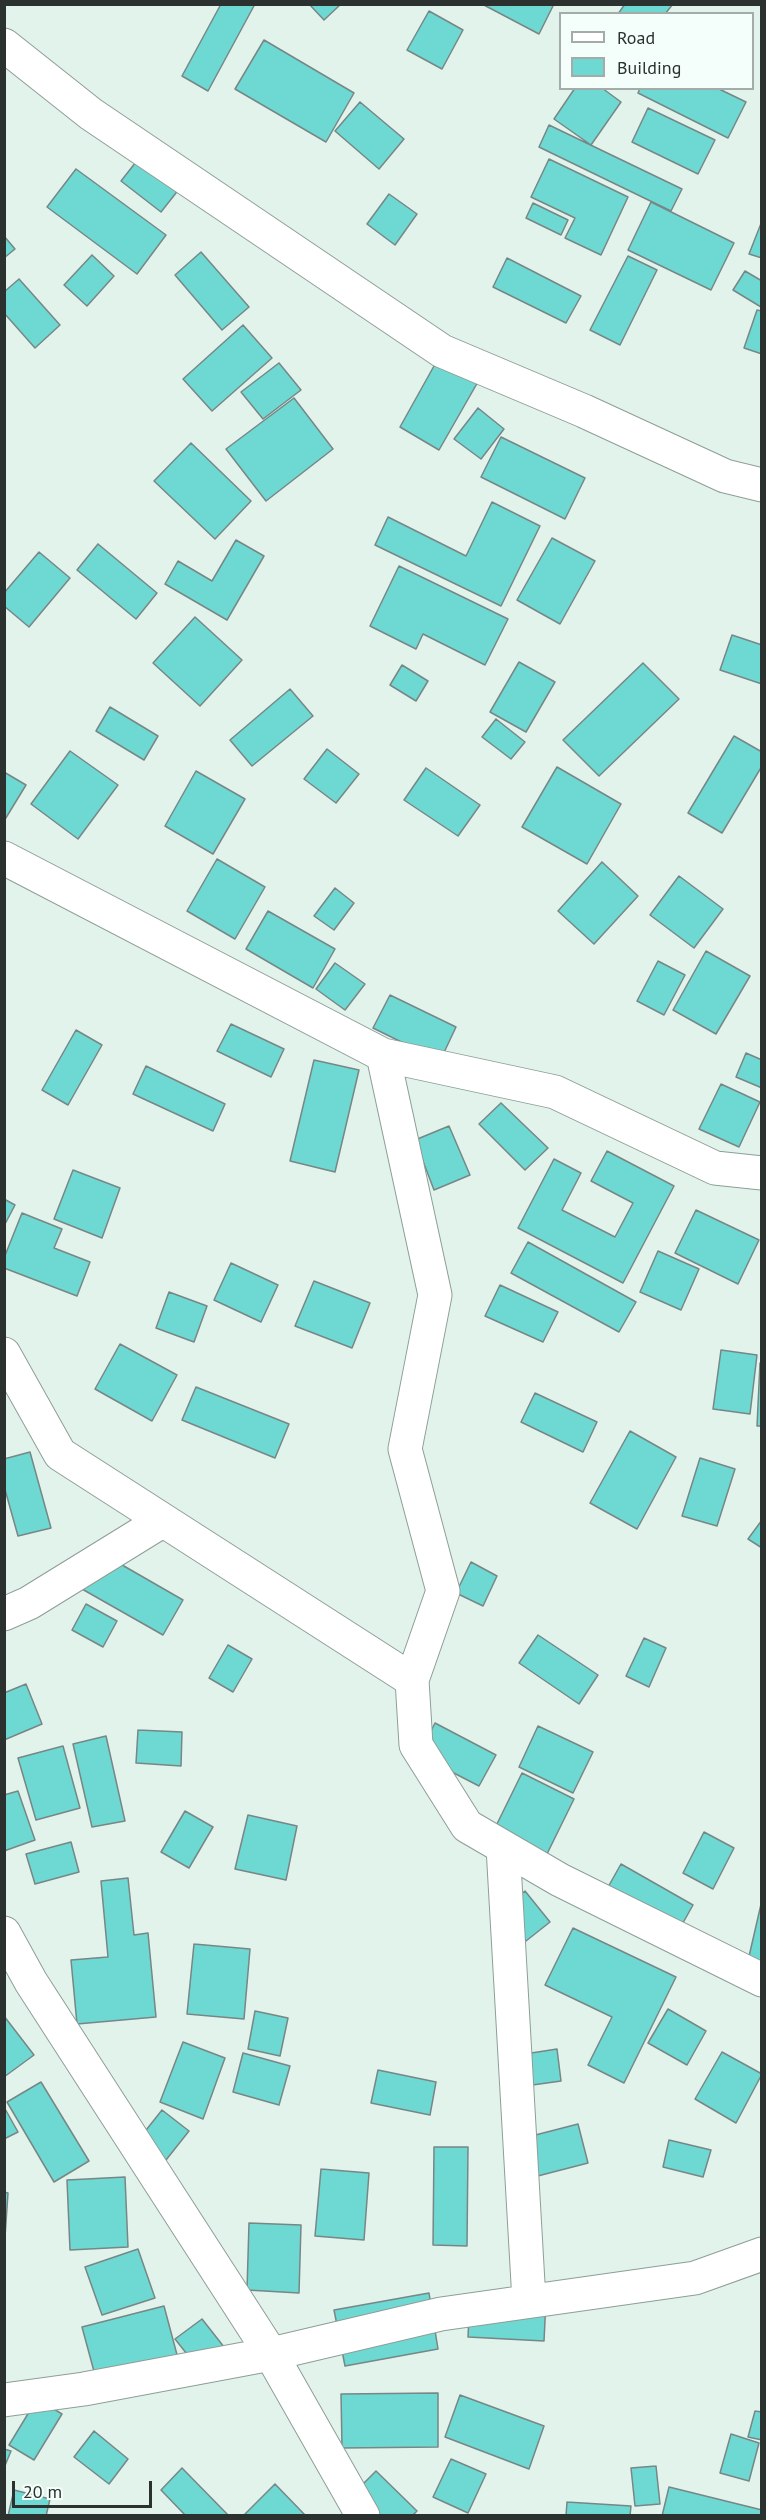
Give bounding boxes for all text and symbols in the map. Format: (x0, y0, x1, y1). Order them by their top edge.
legend (559, 12, 754, 90)
text: Road (617, 26, 655, 49)
text: Building (617, 56, 681, 79)
scale bar (15, 2469, 154, 2507)
text: 20 m (23, 2480, 62, 2503)

